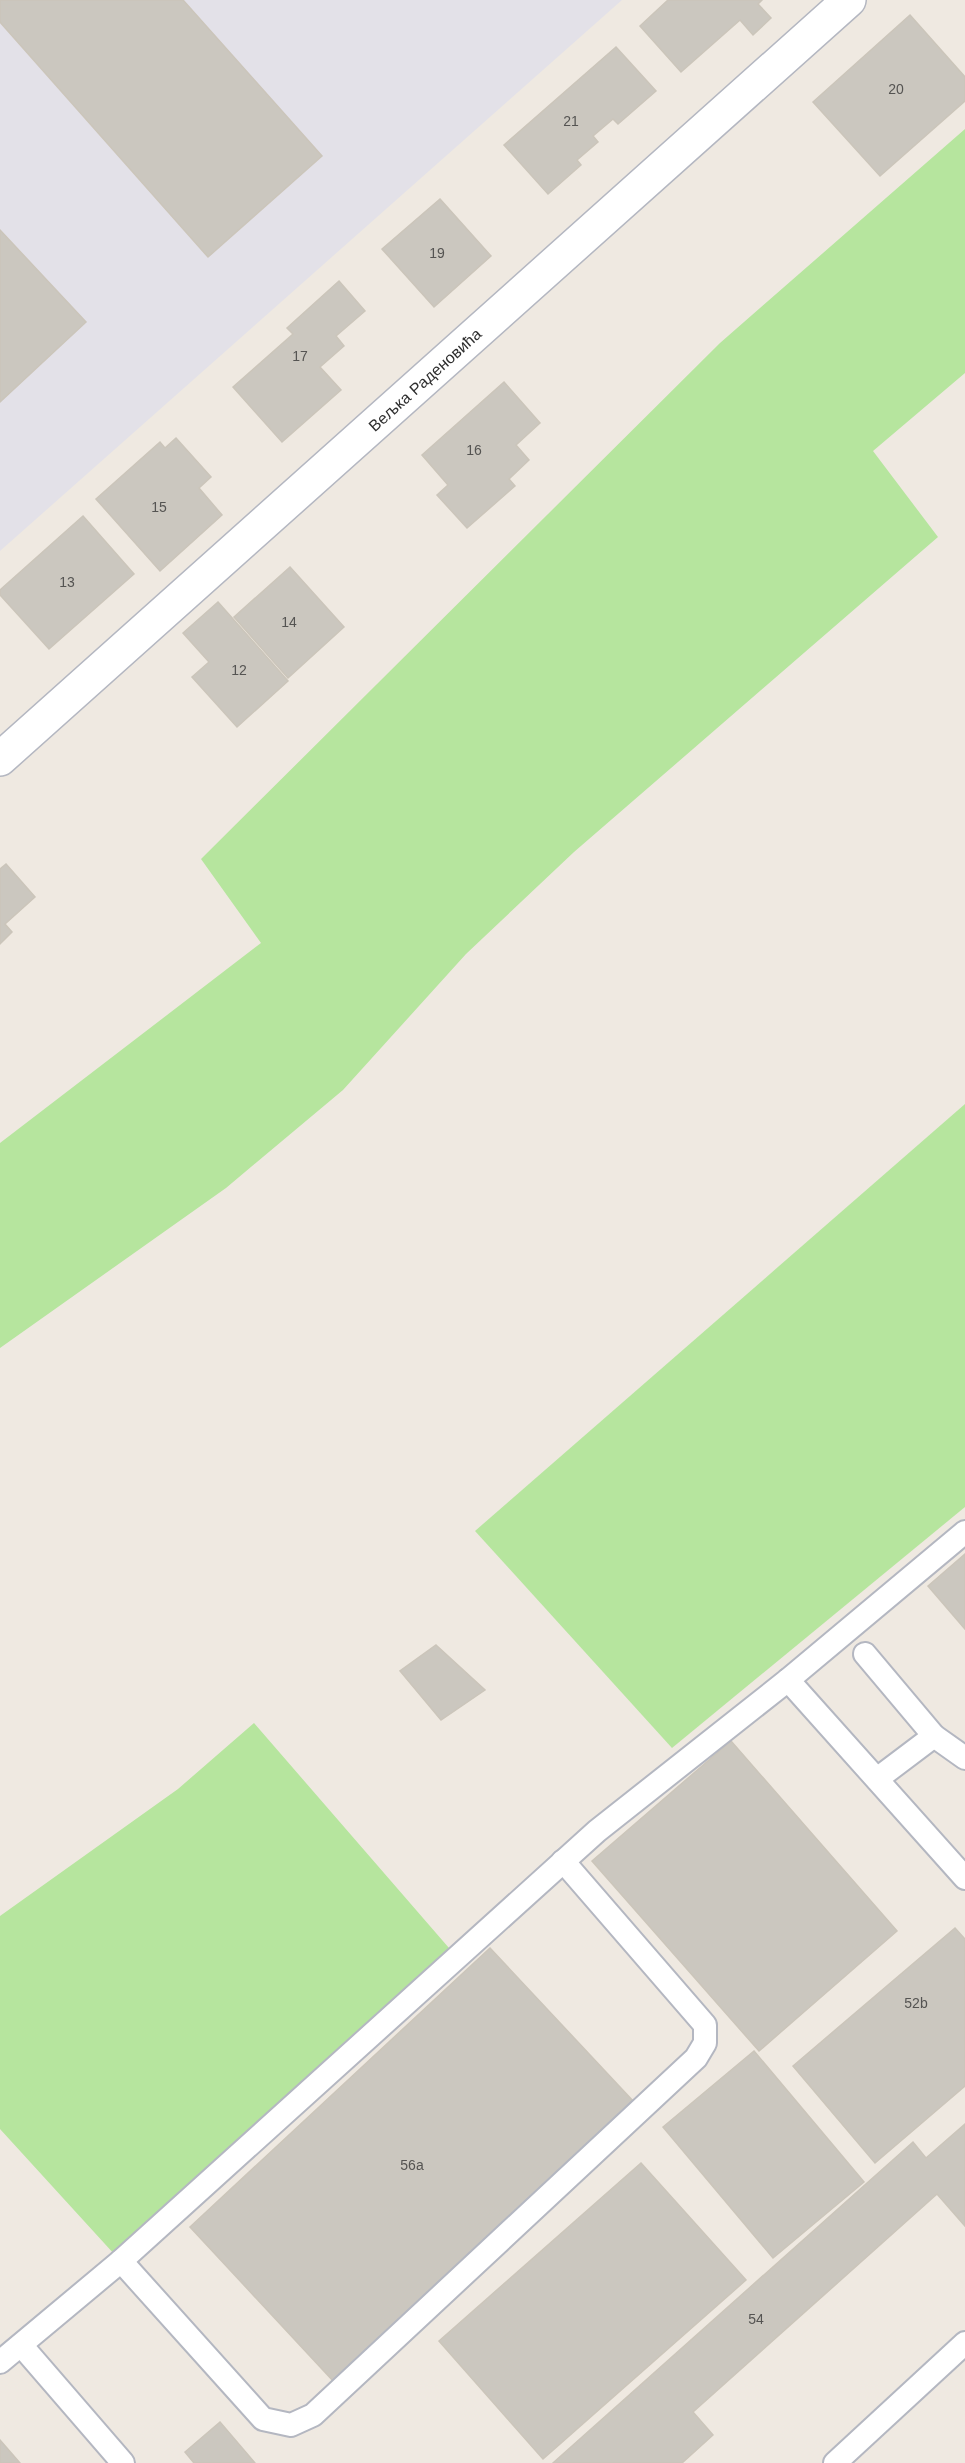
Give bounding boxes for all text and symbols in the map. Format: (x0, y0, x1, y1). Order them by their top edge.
house number: 20 (888, 81, 904, 97)
house number: 21 (563, 113, 579, 129)
house number: 19 (429, 245, 445, 261)
street label: Вељка Раденовића (365, 325, 485, 435)
house number: 17 (292, 348, 308, 364)
house number: 16 (466, 442, 482, 458)
house number: 15 (151, 499, 167, 515)
house number: 13 (59, 574, 75, 590)
house number: 14 (281, 614, 297, 630)
house number: 12 (231, 662, 247, 678)
house number: 52b (904, 1995, 928, 2011)
house number: 56a (400, 2157, 424, 2173)
house number: 54 (748, 2311, 764, 2327)

